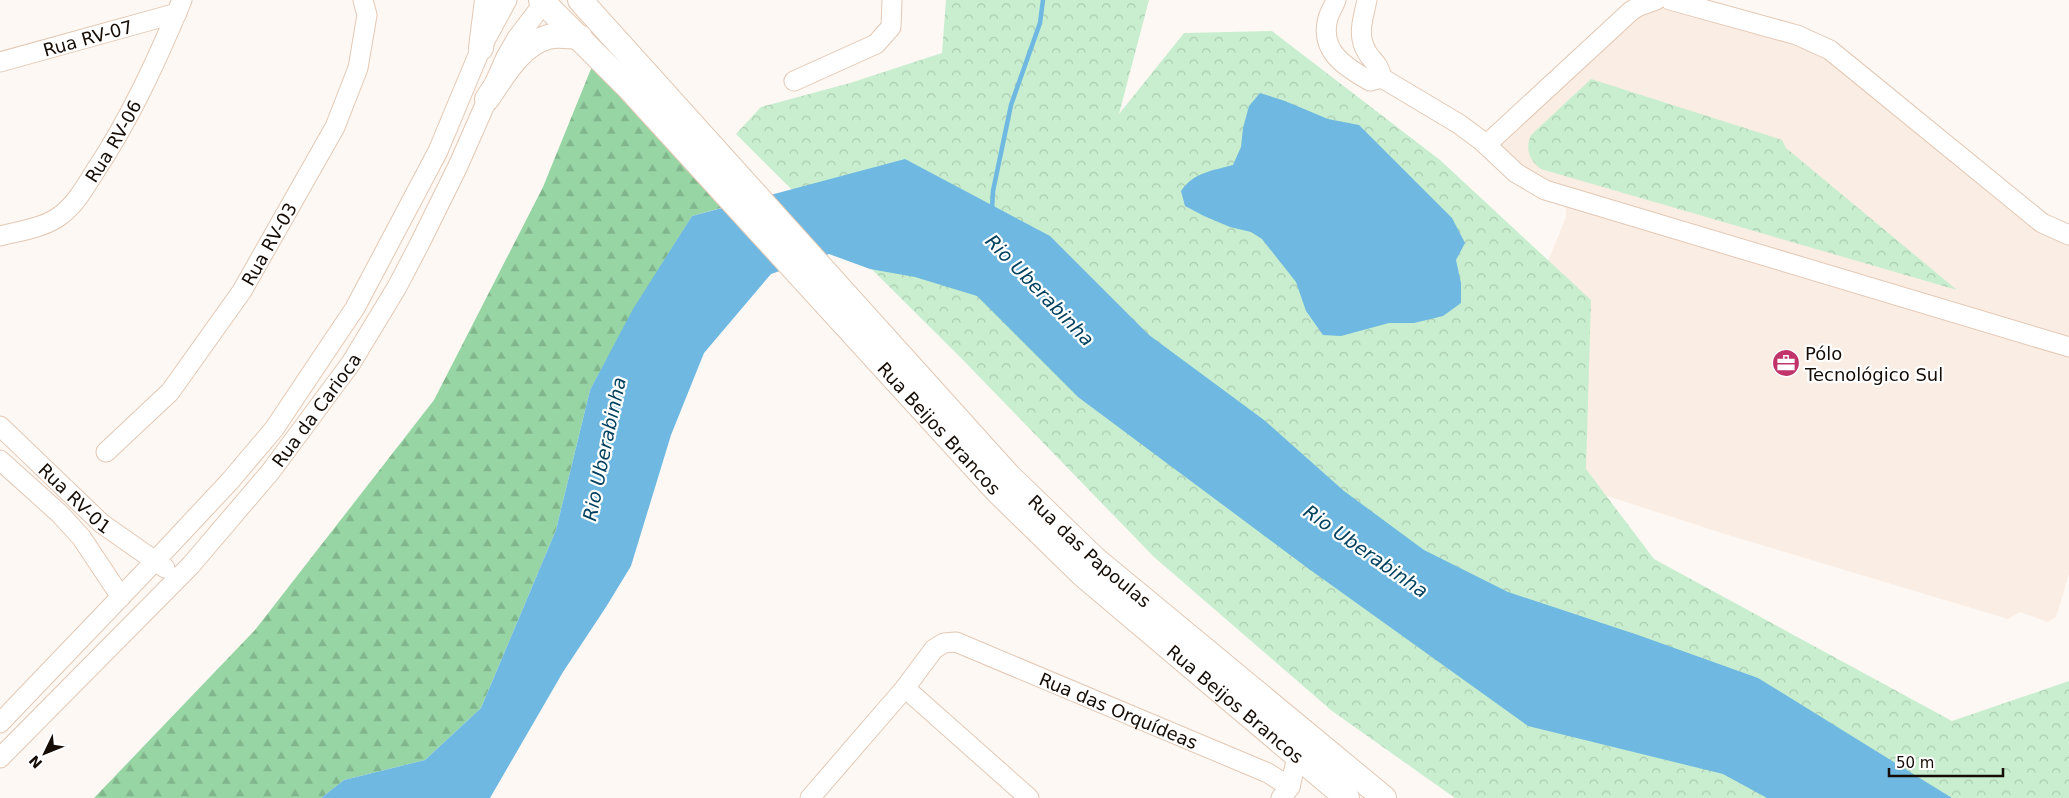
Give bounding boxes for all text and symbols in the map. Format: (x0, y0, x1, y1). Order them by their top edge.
street label: Rua RV-07 (41, 15, 135, 60)
street label: Rua RV-06 (81, 96, 145, 186)
street label: Rua RV-03 (237, 199, 301, 289)
water label: Rio Uberabinha (981, 230, 1099, 350)
place label: Pólo Tecnológico Sul (1804, 343, 1943, 385)
office icon: Pólo Tecnológico Sul (1771, 348, 1801, 378)
street label: Rua da Carioca (267, 349, 365, 471)
street label: Rua Beijos Brancos (874, 358, 1005, 499)
water label: Rio Uberabinha (578, 375, 630, 523)
street label: Rua RV-01 (35, 459, 115, 537)
street label: Rua das Papoulas (1024, 490, 1155, 611)
water label: Rio Uberabinha (1300, 500, 1432, 602)
street label: Rua Beijos Brancos (1163, 640, 1308, 767)
street label: Rua das Orquídeas (1036, 668, 1201, 753)
north arrow (20, 728, 70, 778)
scale bar (1889, 746, 2003, 778)
text: N (26, 752, 45, 772)
text: 50 m (1896, 754, 1934, 772)

